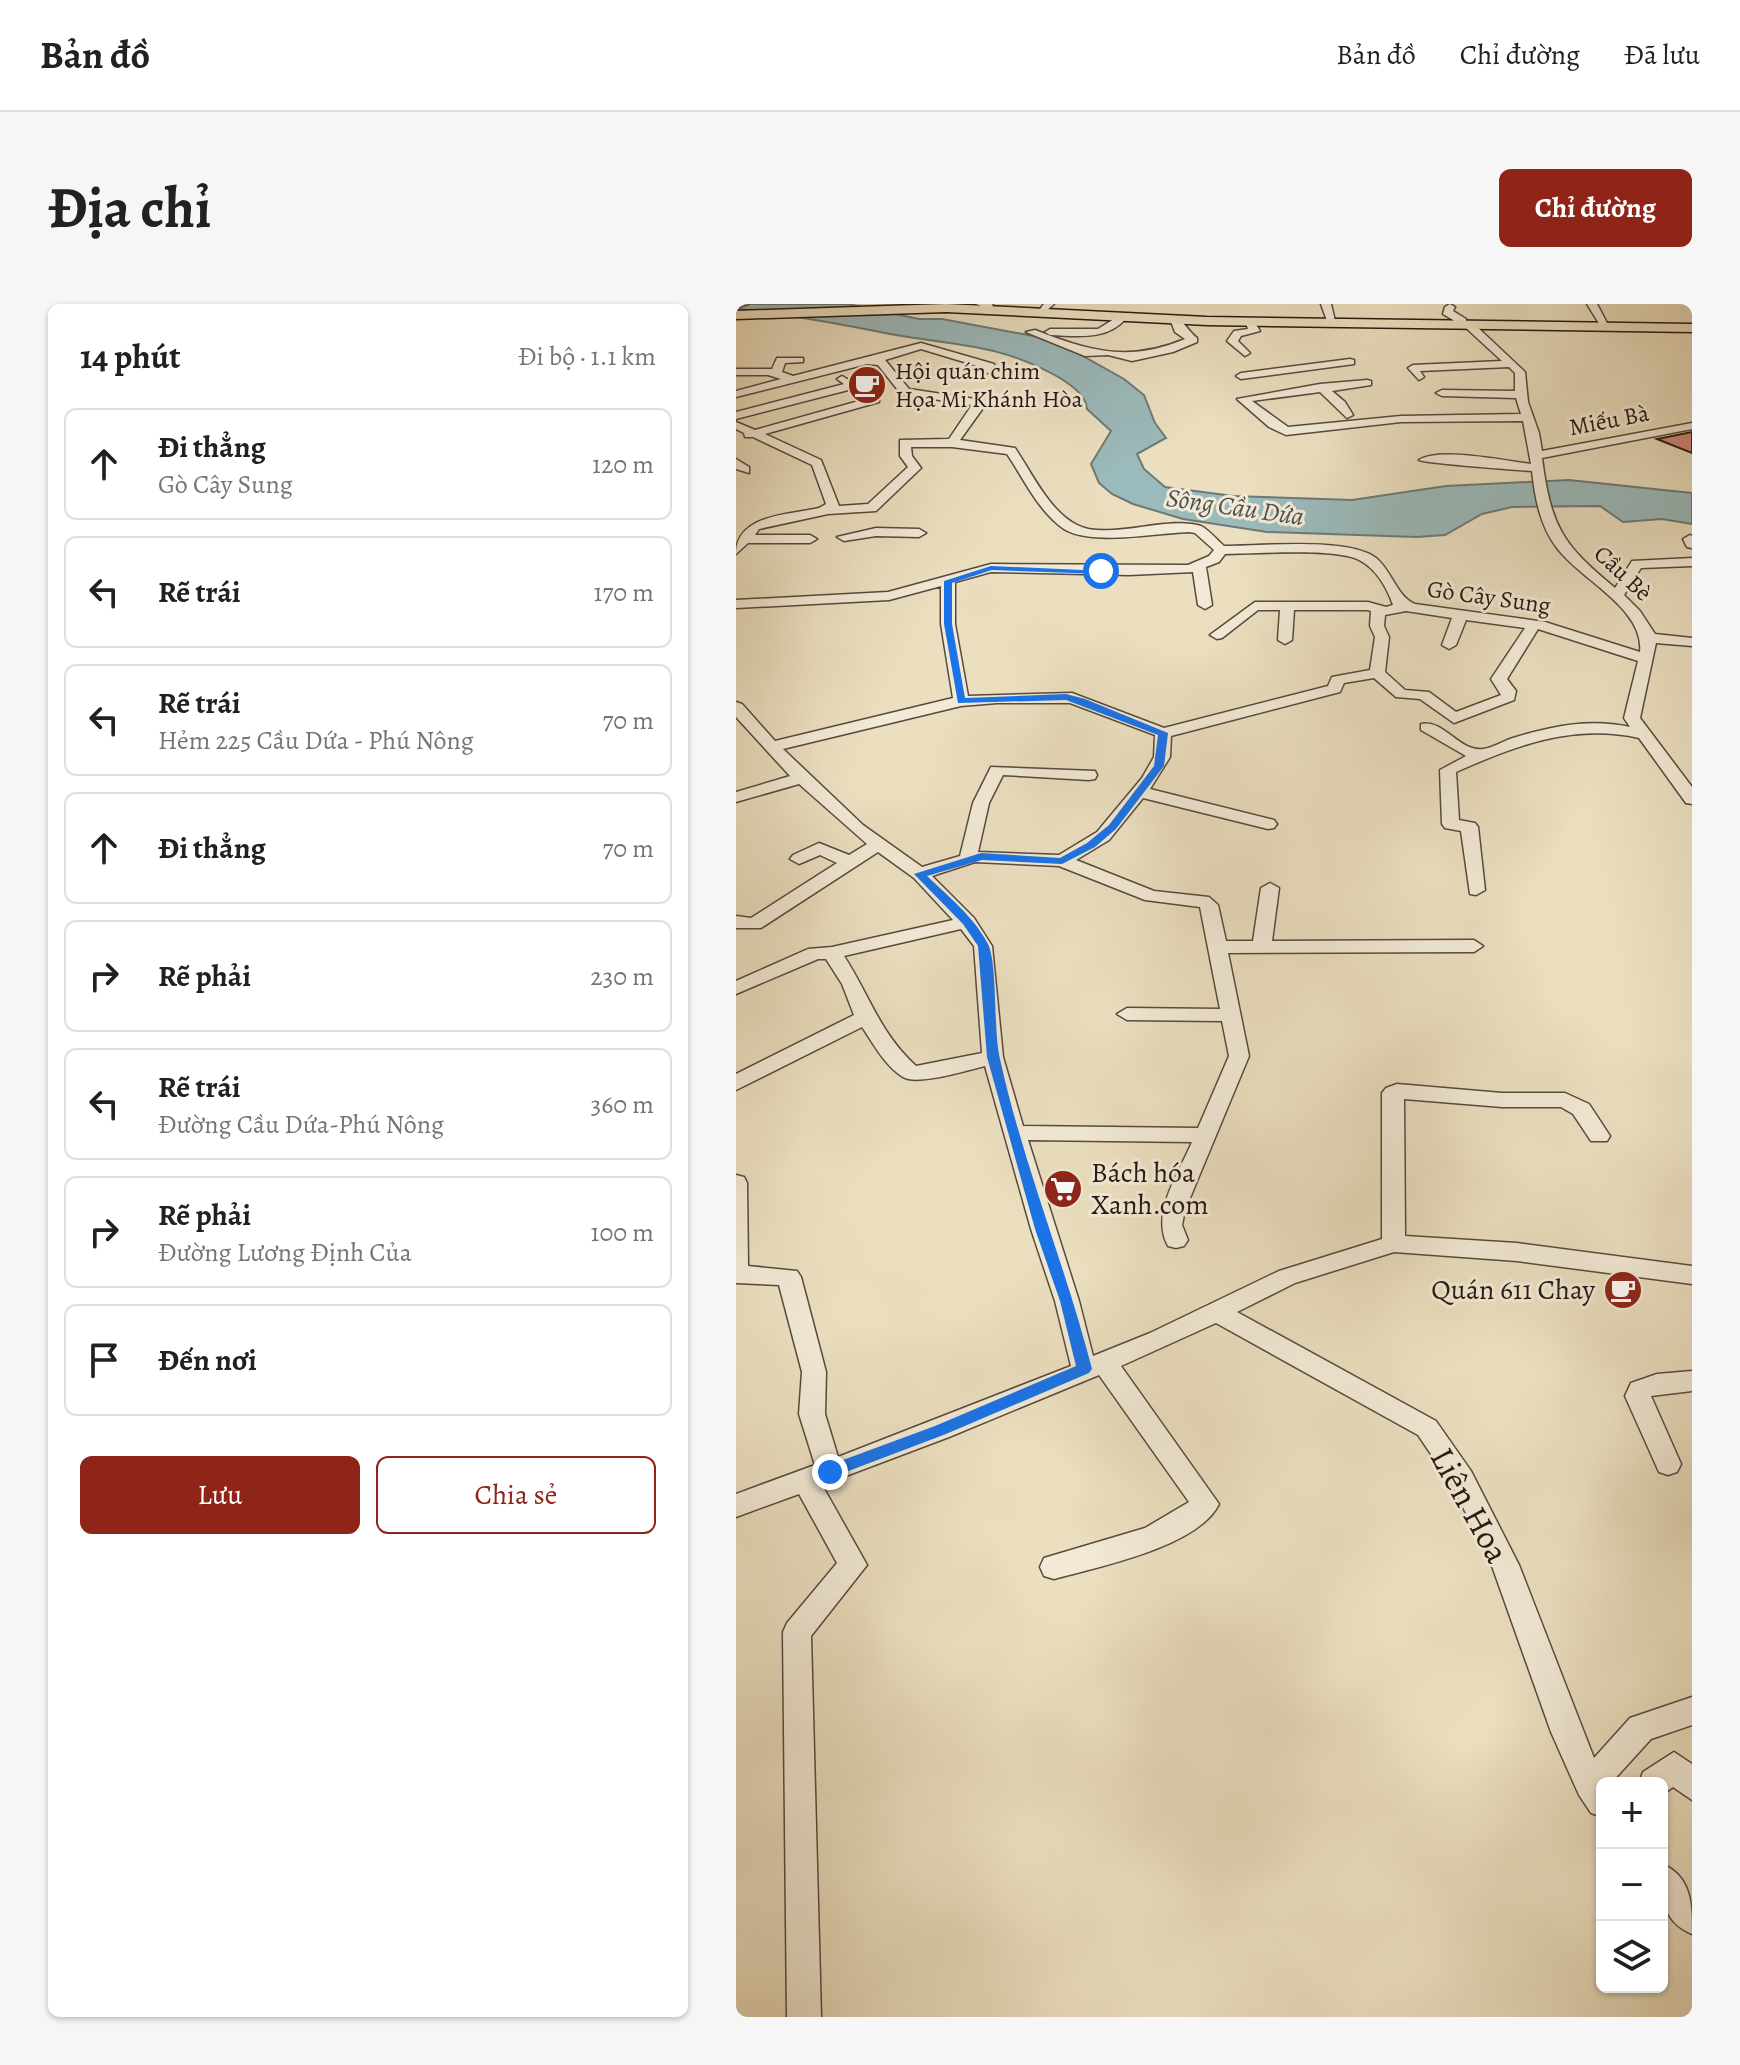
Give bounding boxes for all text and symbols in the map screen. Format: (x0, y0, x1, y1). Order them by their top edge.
text: Bản đồ (40, 29, 150, 81)
text: Bản đồ (1336, 36, 1416, 74)
text: Chỉ đường (1460, 36, 1580, 74)
text: Đã lưu (1624, 36, 1700, 74)
button: Chỉ đường (1499, 169, 1692, 247)
text: Địa chỉ (48, 170, 211, 246)
text: 14 phút (80, 333, 181, 380)
text: Đi bộ · 1.1 km (518, 339, 656, 374)
place label: Hội quán chim Họa Mi Khánh Hòa (895, 355, 1083, 415)
cafe icon: Hội quán chim Họa Mi Khánh Hòa (846, 364, 888, 406)
street label: Miếu Bà (1566, 396, 1653, 443)
text: Đi thẳng (158, 427, 266, 467)
icon: ahead (82, 442, 126, 486)
text: 120 m (592, 447, 654, 482)
text: Gò Cây Sung (158, 467, 293, 502)
water label: Sông Cầu Dứa (1164, 480, 1306, 534)
street label: Cầu Bè (1587, 538, 1659, 608)
route start (1083, 553, 1119, 589)
icon: left (82, 570, 126, 614)
text: Rẽ trái (158, 572, 241, 612)
street label: Gò Cây Sung (1425, 573, 1553, 621)
text: 170 m (594, 575, 654, 610)
text: Rẽ trái (158, 683, 241, 723)
icon: left (82, 698, 126, 742)
text: 70 m (602, 703, 654, 738)
text: Hẻm 225 Cầu Dứa - Phú Nông (158, 723, 474, 758)
icon: ahead (82, 826, 126, 870)
text: Đi thẳng (158, 828, 266, 868)
text: 70 m (602, 831, 654, 866)
icon: right (82, 954, 126, 998)
text: Rẽ phải (158, 956, 251, 996)
text: 230 m (590, 959, 654, 994)
text: Rẽ trái (158, 1067, 241, 1107)
icon: left (82, 1082, 126, 1126)
text: 360 m (591, 1087, 654, 1122)
text: Đường Cầu Dứa-Phú Nông (158, 1107, 444, 1142)
place label: Bách hóa Xanh.com (1091, 1154, 1209, 1224)
supermarket icon: Bách hóa Xanh.com (1042, 1168, 1084, 1210)
text: Rẽ phải (158, 1195, 251, 1235)
icon: right (82, 1210, 126, 1254)
text: 100 m (591, 1215, 654, 1250)
text: Đường Lương Định Của (158, 1235, 412, 1270)
cafe icon: Quán 611 Chay (1602, 1269, 1644, 1311)
place label: Quán 611 Chay (1431, 1271, 1596, 1309)
icon: arrive (82, 1338, 126, 1382)
text: Đến nơi (158, 1340, 257, 1380)
street label: Liên Hoa (1419, 1439, 1521, 1571)
route end (812, 1454, 848, 1490)
button: Lưu (80, 1456, 360, 1534)
button: Chia sẻ (376, 1456, 656, 1534)
map controls (1596, 1777, 1668, 1993)
button: + (1596, 1777, 1668, 1849)
button: − (1596, 1849, 1668, 1921)
button: layers (1596, 1921, 1668, 1993)

